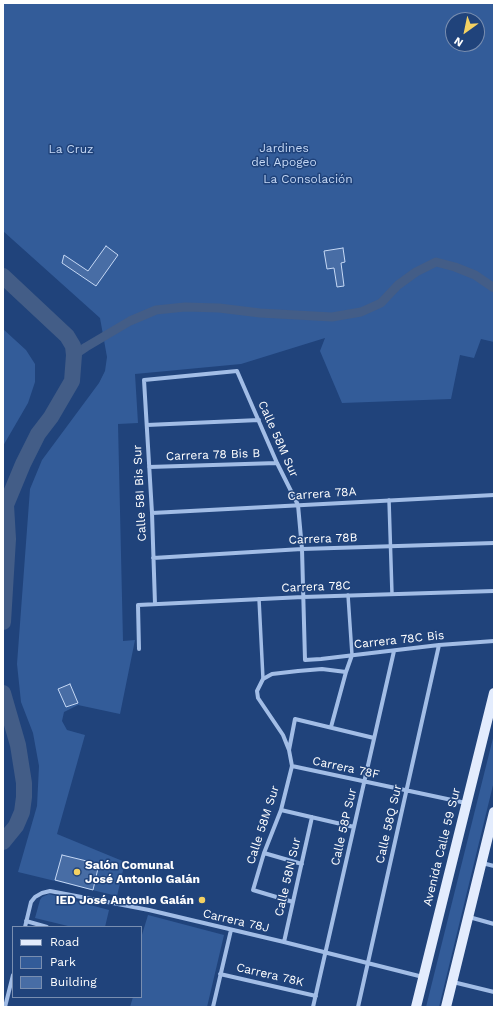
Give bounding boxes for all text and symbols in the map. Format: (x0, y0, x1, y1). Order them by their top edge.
north arrow (445, 12, 485, 52)
text: N (452, 34, 466, 49)
park label: Jardines del Apogeo (251, 141, 317, 169)
park label: La Cruz (49, 142, 93, 156)
park label: La Consolación (263, 172, 353, 186)
street label: Calle 58M Sur (255, 399, 301, 479)
street label: Calle 58I Bis Sur (130, 444, 150, 542)
street label: Carrera 78 Bis B (166, 446, 260, 464)
street label: Carrera 78A (287, 484, 357, 504)
street label: Carrera 78B (288, 531, 358, 547)
street label: Carrera 78C (281, 579, 351, 595)
street label: Carrera 78C Bis (353, 628, 445, 652)
street label: Carrera 78F (311, 754, 381, 782)
street label: Calle 58Q Sur (373, 783, 405, 865)
street label: Calle 58M Sur (243, 784, 283, 866)
street label: Avenida Calle 59 Sur (420, 786, 464, 908)
street label: Calle 58P Sur (328, 787, 360, 867)
street label: Calle 58N Sur (272, 836, 304, 918)
place label: Salón Comunal José Antonio Galán (85, 858, 200, 886)
marker: Salón Comunal José Antonio Galán (72, 867, 82, 877)
place label: IED José Antonio Galán (56, 893, 194, 907)
marker: IED José Antonio Galán (197, 895, 207, 905)
street label: Carrera 78J (201, 906, 271, 936)
legend (12, 926, 142, 998)
text: Road (50, 935, 79, 949)
text: Park (50, 955, 76, 969)
street label: Carrera 78K (235, 960, 305, 990)
text: Building (50, 975, 97, 989)

